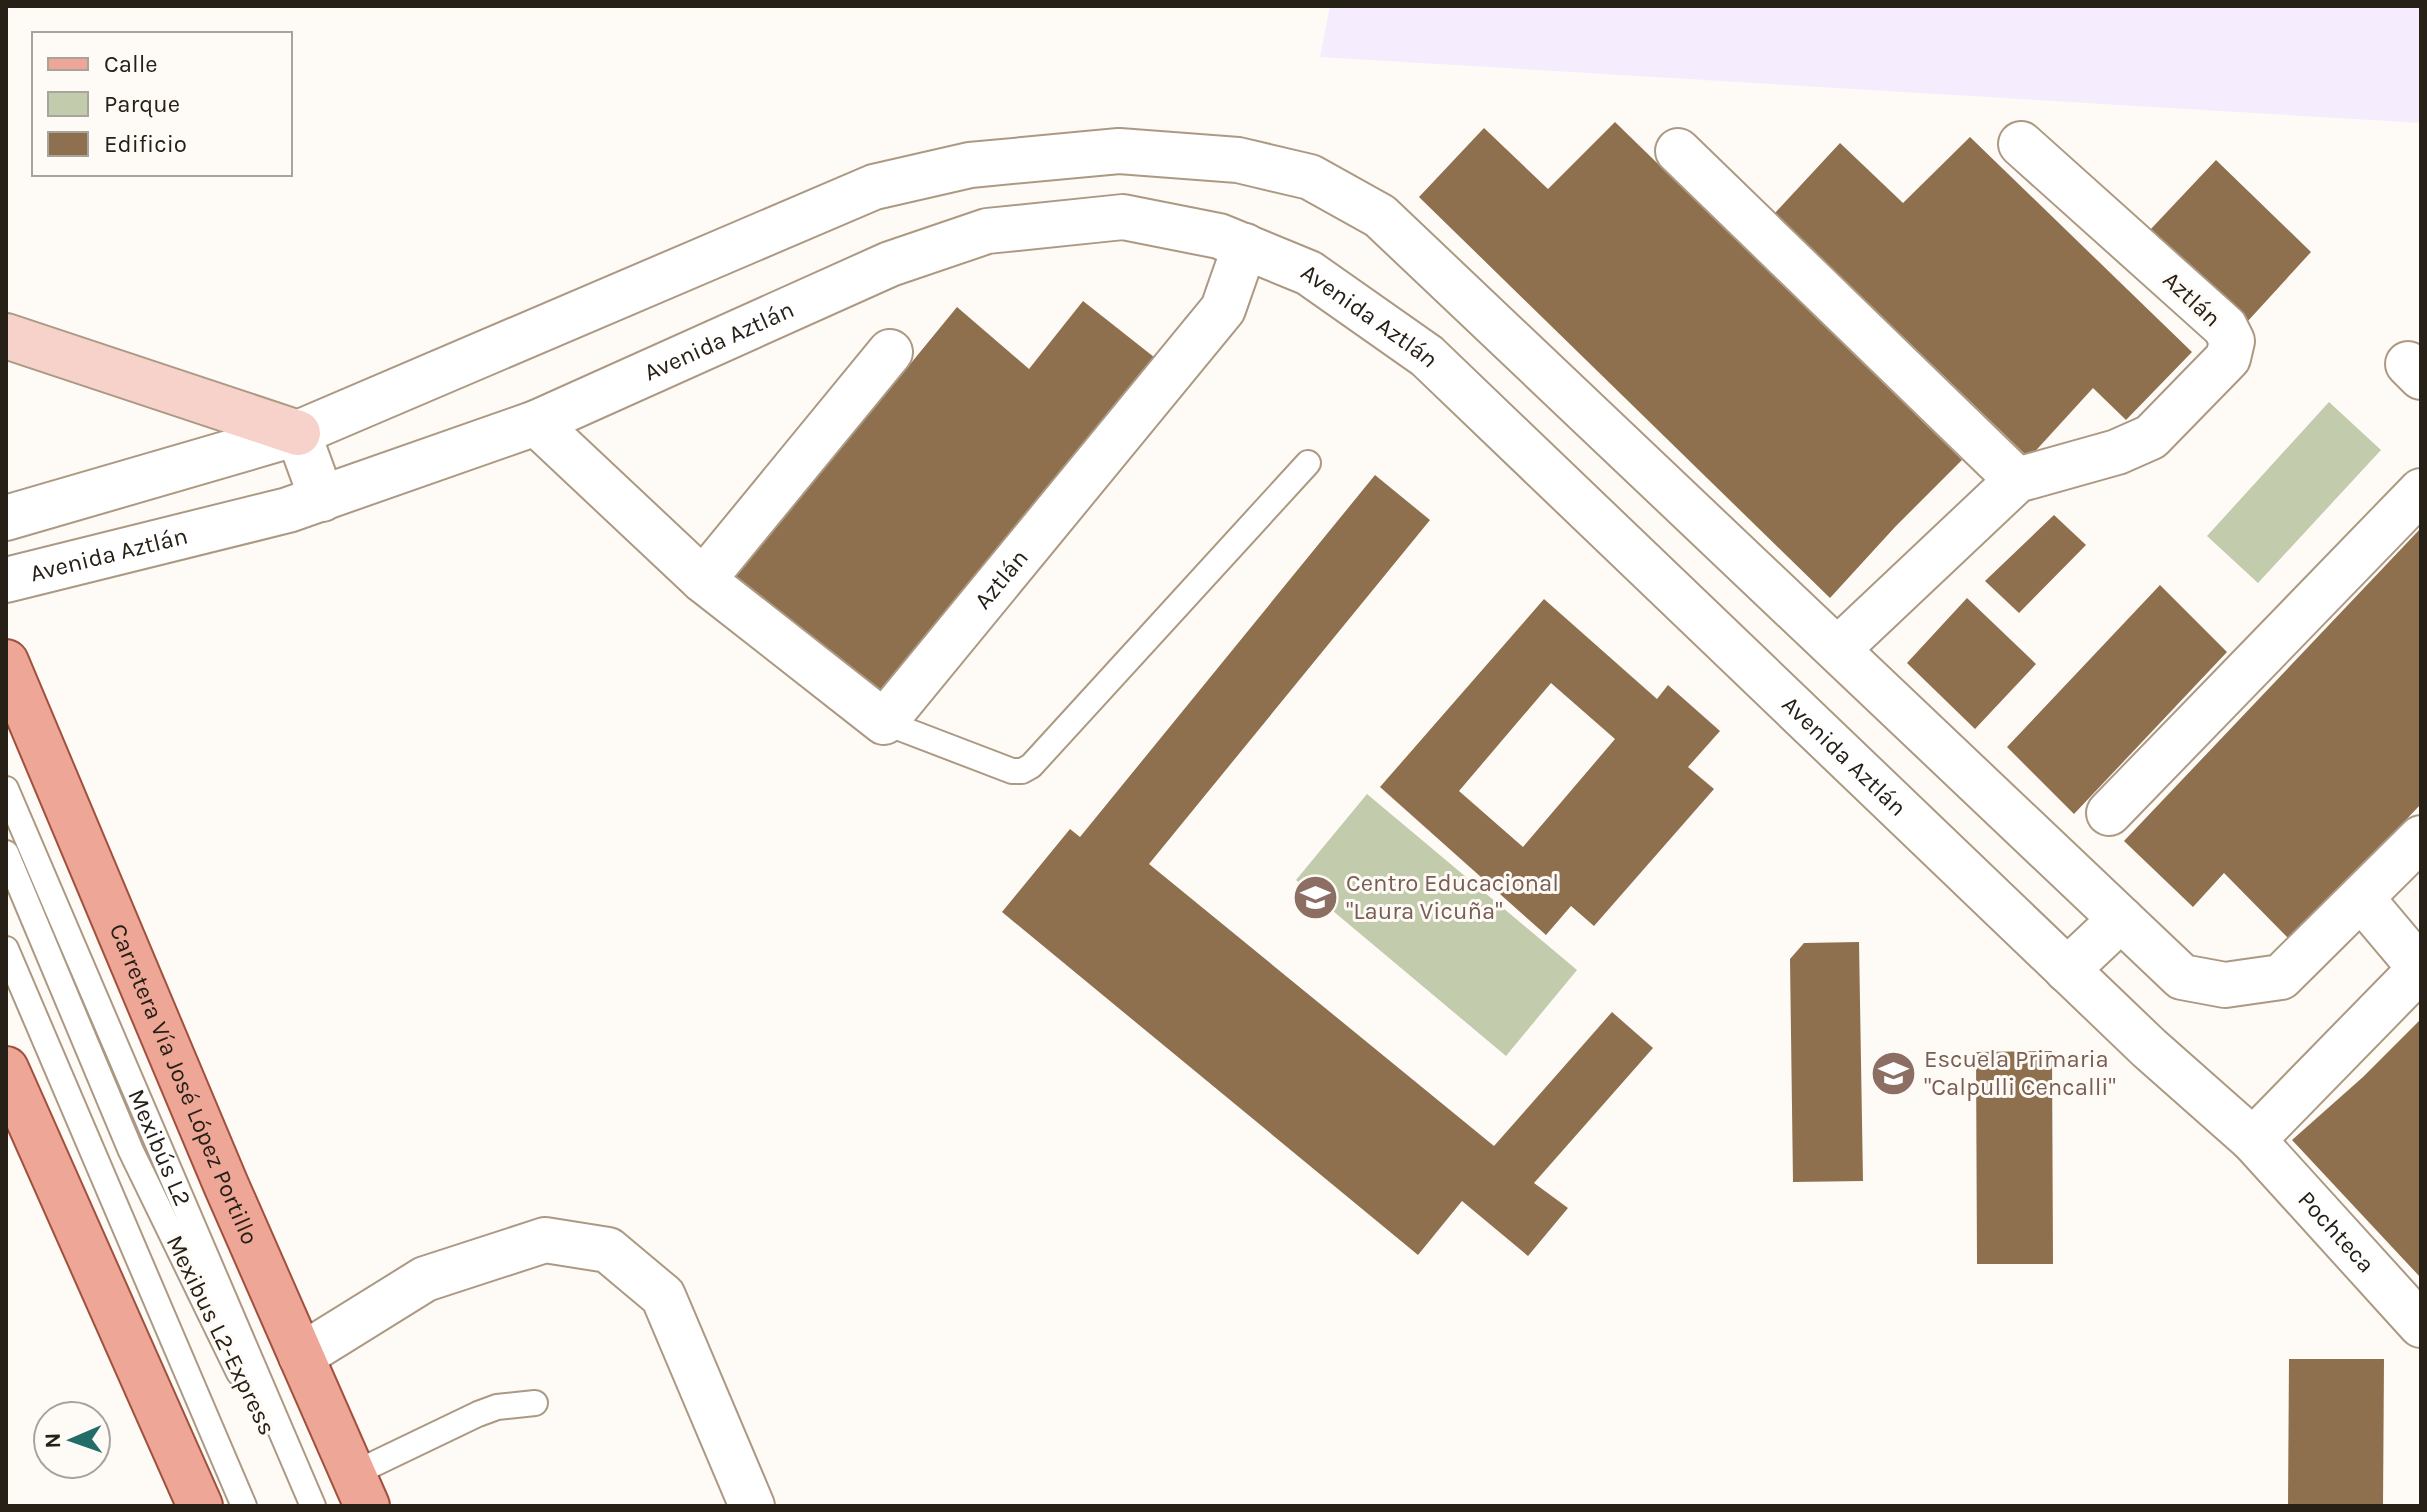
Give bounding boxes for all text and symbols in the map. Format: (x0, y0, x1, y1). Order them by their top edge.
legend (32, 32, 292, 176)
text: Calle (104, 50, 158, 78)
text: Parque (104, 90, 180, 118)
text: Edificio (104, 130, 187, 158)
street label: Avenida Aztlán (1296, 258, 1444, 373)
street label: Aztlán (2157, 265, 2227, 333)
street label: Avenida Aztlán (640, 295, 798, 387)
street label: Avenida Aztlán (27, 521, 190, 587)
street label: Aztlán (969, 544, 1034, 615)
street label: Avenida Aztlán (1776, 690, 1912, 822)
place label: Centro Educacional "Laura Vicuña" (1346, 869, 1559, 925)
school or university icon: Centro Educacional "Laura Vicuña" (1291, 873, 1339, 921)
street label: Carretera Vía José López Portillo (104, 920, 264, 1249)
place label: Escuela Primaria "Calpulli Cencalli" (1924, 1045, 2116, 1101)
school or university icon: Escuela Primaria "Calpulli Cencalli" (1869, 1049, 1917, 1097)
street label: Mexibús L2 (122, 1085, 197, 1210)
street label: Pochteca (2292, 1185, 2380, 1278)
street label: Mexibus L2-Express (160, 1231, 282, 1439)
north arrow (32, 1400, 112, 1480)
text: N (40, 1432, 66, 1449)

